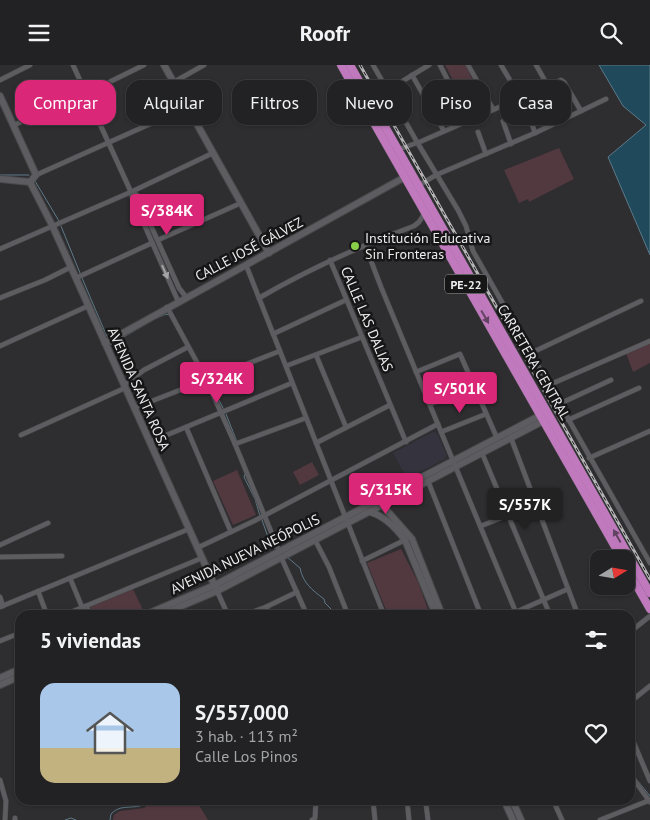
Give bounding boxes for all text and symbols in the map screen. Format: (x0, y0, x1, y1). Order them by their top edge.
icon: menu (25, 19, 53, 47)
text: Roofr (300, 19, 350, 47)
icon: search (597, 19, 625, 47)
chip: Comprar (15, 80, 116, 125)
chip: Alquilar (126, 80, 222, 125)
chip: Filtros (232, 80, 317, 125)
chip: Nuevo (327, 80, 412, 125)
chip: Piso (422, 80, 490, 125)
chip: Casa (500, 80, 571, 125)
pin: S/384K (126, 193, 208, 236)
text: S/384K (141, 200, 193, 220)
street label: CALLE JOSÉ GÁLVEZ (192, 213, 306, 285)
place label: Institución Educativa Sin Fronteras (365, 229, 490, 263)
marker: Institución Educativa Sin Fronteras (349, 240, 361, 252)
street label: CALLE LAS DALIAS (337, 264, 397, 374)
one-way arrow (161, 265, 169, 279)
road number: PE-22 (445, 275, 487, 293)
street label: CARRETERA CENTRAL (494, 301, 574, 423)
one-way arrow (480, 310, 489, 323)
street label: AVENIDA SANTA ROSA (104, 325, 175, 454)
pin: S/324K (176, 361, 258, 404)
text: S/324K (191, 368, 243, 388)
pin: S/501K (419, 371, 501, 414)
text: S/501K (434, 378, 486, 398)
pin: S/315K (345, 473, 427, 515)
text: S/315K (360, 479, 412, 499)
pin: S/557K (484, 487, 566, 530)
text: S/557K (499, 494, 551, 514)
street label: AVENIDA NUEVA NEÓPOLIS (167, 510, 323, 598)
one-way arrow (613, 529, 622, 542)
north arrow (590, 550, 635, 595)
map controls (590, 550, 635, 595)
icon: filters (582, 626, 610, 654)
text: 5 viviendas (40, 627, 141, 654)
text: S/557,000 (195, 699, 289, 726)
icon: home (80, 703, 140, 763)
icon: heart (582, 719, 610, 747)
text: 3 hab. · 113 m² (195, 726, 298, 746)
text: Calle Los Pinos (195, 746, 298, 766)

